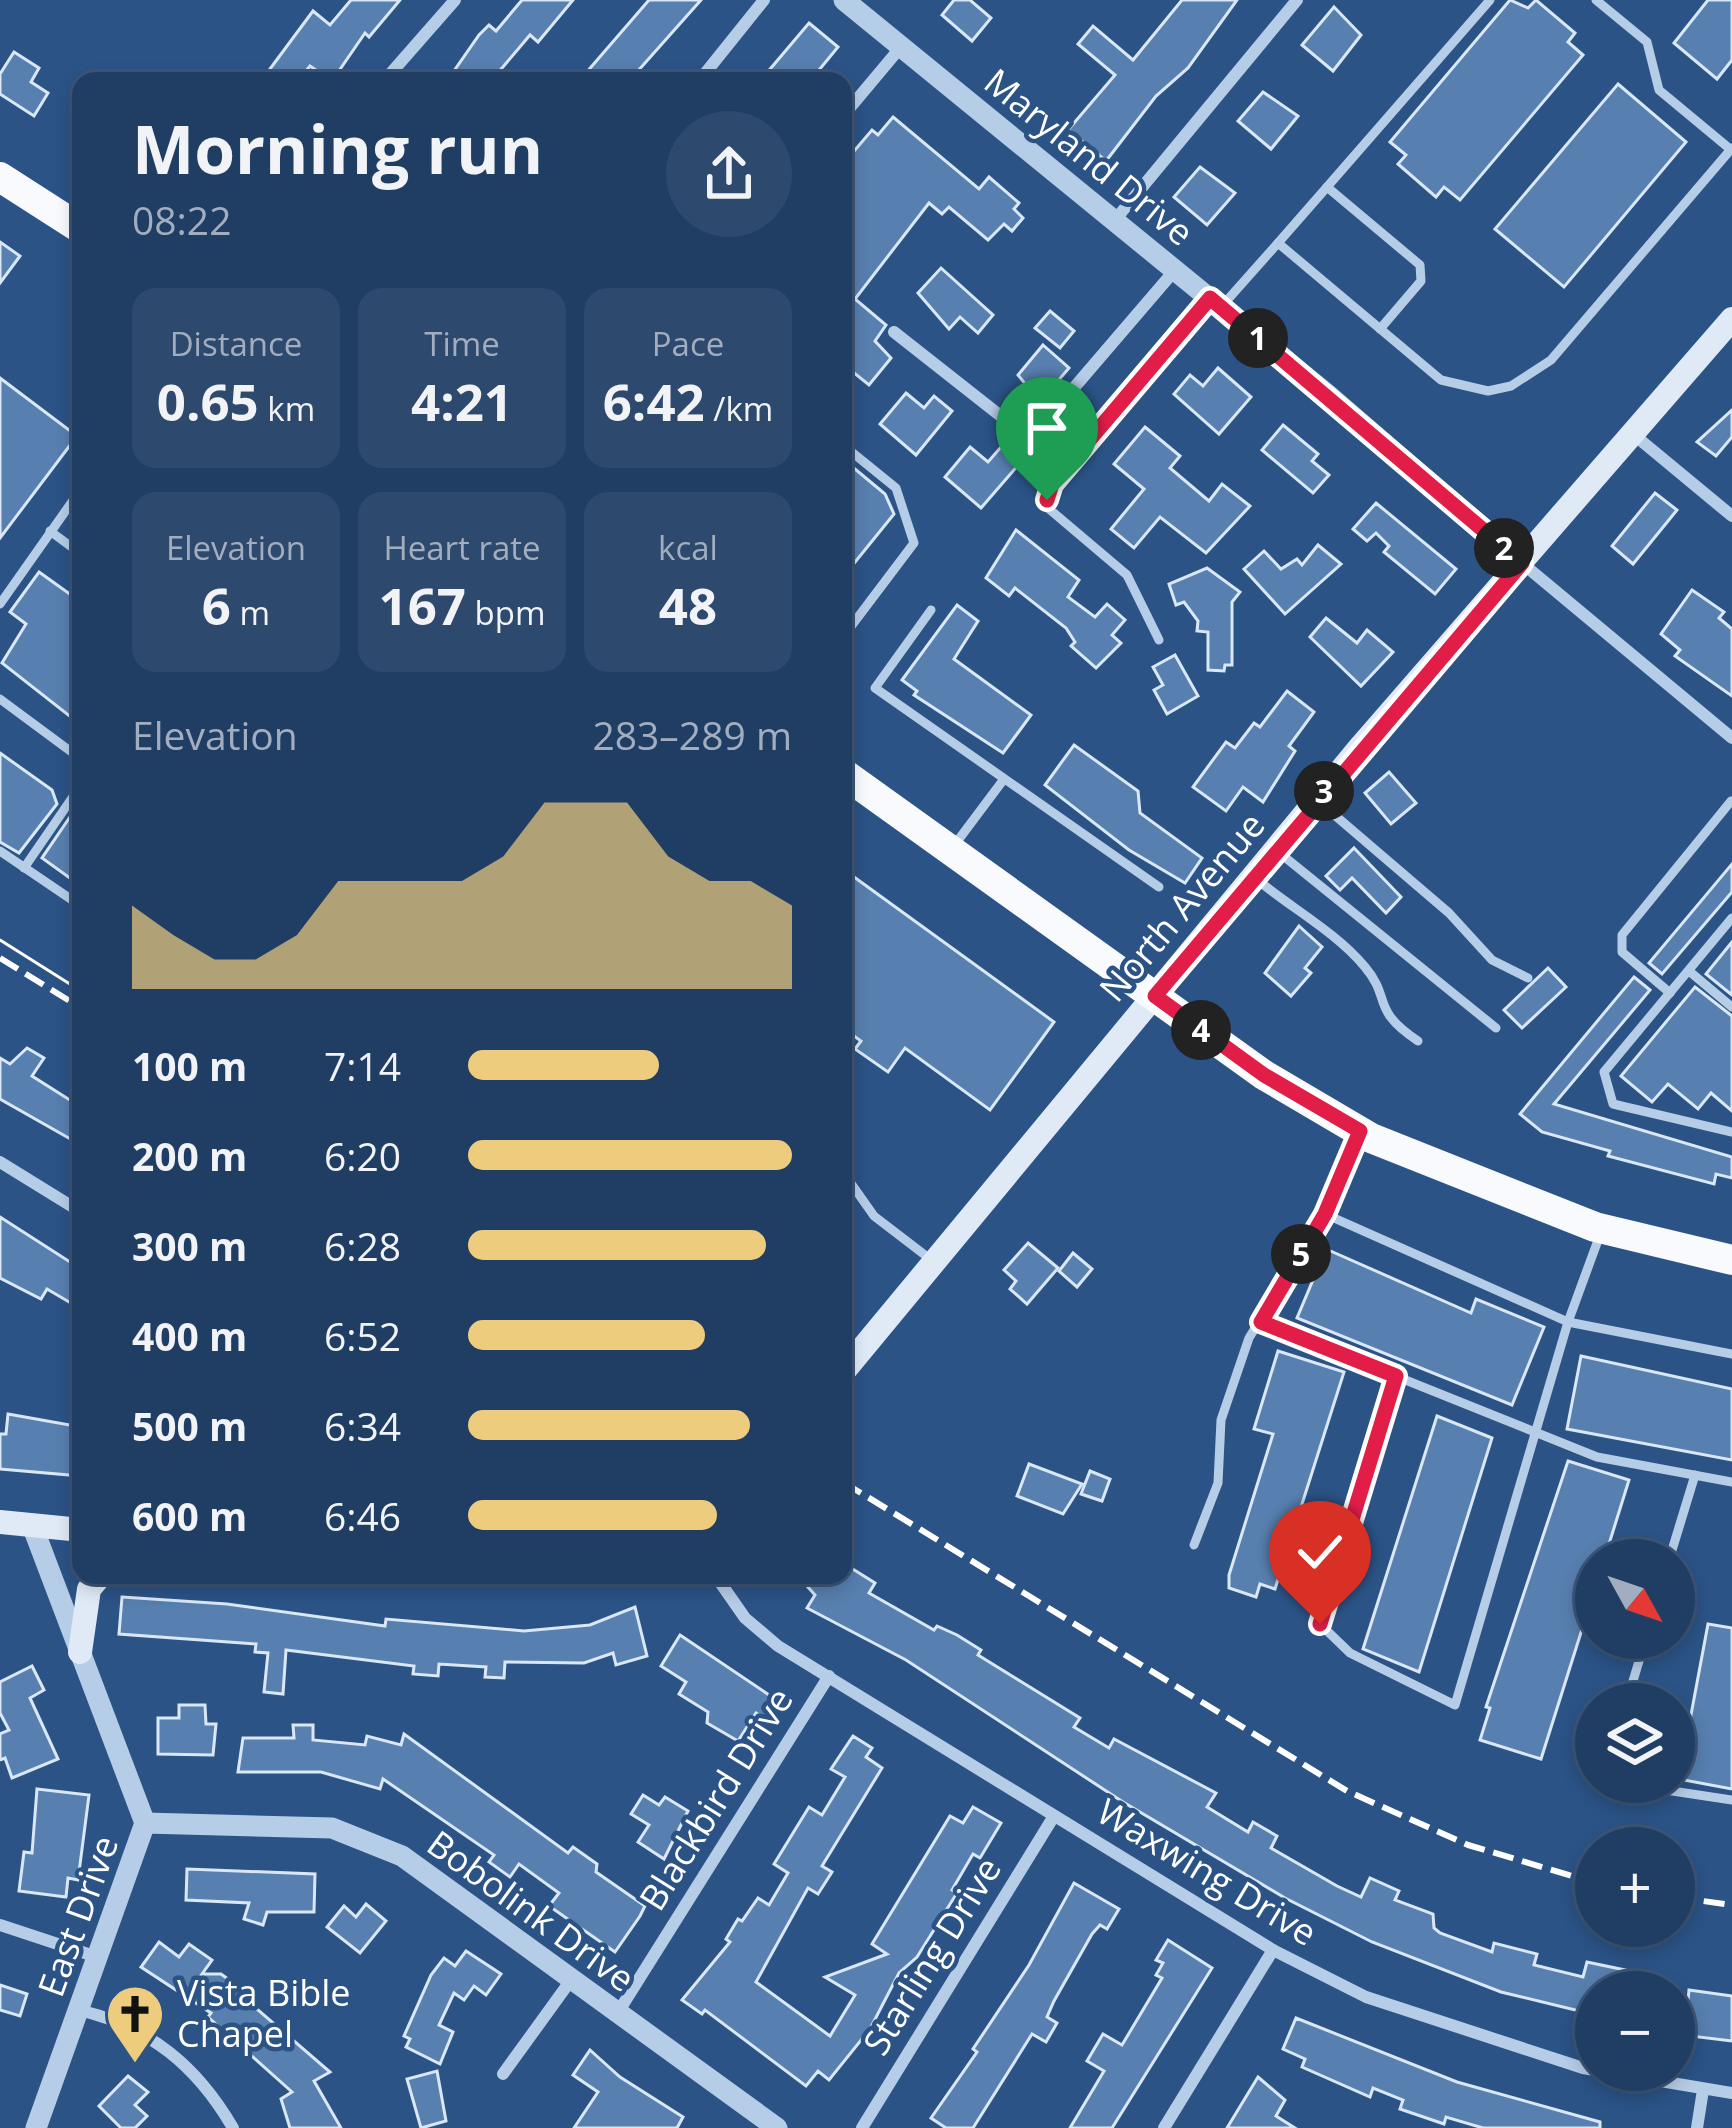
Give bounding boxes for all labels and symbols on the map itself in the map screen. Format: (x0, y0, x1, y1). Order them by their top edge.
street label: Maryland Drive (975, 57, 1204, 256)
pin: 1 (1228, 308, 1288, 368)
pin (996, 377, 1098, 500)
pin: 2 (1474, 518, 1534, 578)
pin: 3 (1294, 761, 1354, 821)
street label: North Avenue (1088, 802, 1275, 1012)
pin: 4 (1171, 1000, 1231, 1060)
pin: 5 (1271, 1224, 1331, 1284)
pin (1269, 1501, 1371, 1624)
north arrow (1575, 1539, 1695, 1659)
street label: Blackbird Drive (628, 1678, 804, 1919)
street label: Waxwing Drive (1088, 1787, 1326, 1956)
street label: Bobolink Drive (418, 1819, 645, 2002)
street label: East Drive (26, 1829, 129, 2003)
street label: Starling Drive (851, 1848, 1012, 2064)
place label: Vista Bible Chapel (177, 1968, 351, 2058)
church icon: Vista Bible Chapel (104, 1983, 166, 2065)

